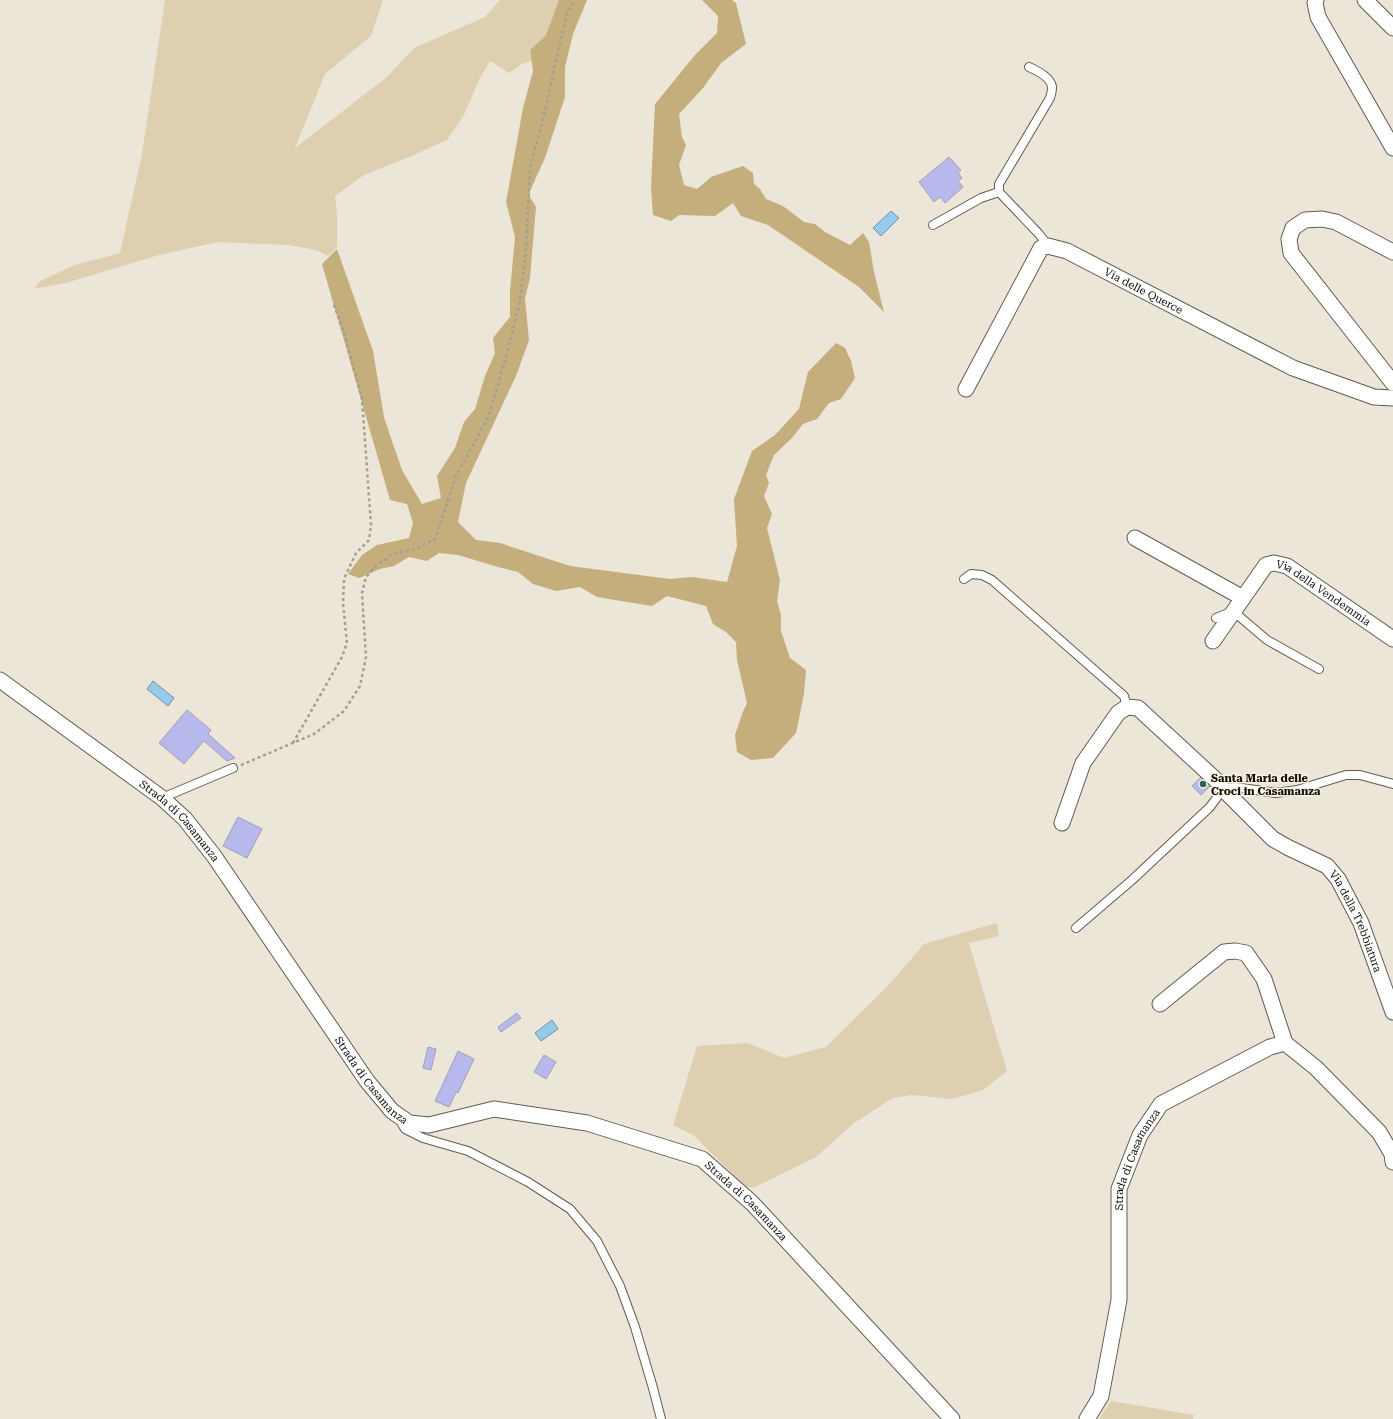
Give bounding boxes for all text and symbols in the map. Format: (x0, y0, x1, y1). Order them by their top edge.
street label: Via delle Querce (1102, 265, 1185, 317)
street label: Via della Vendemmia (1275, 558, 1373, 629)
place label: Santa Maria delle Croci in Casamanza (1211, 772, 1321, 798)
street label: Strada di Casamanza (137, 778, 222, 864)
marker: Santa Maria delle Croci in Casamanza (1198, 779, 1208, 789)
street label: Via della Trebbiatura (1326, 868, 1384, 974)
street label: Strada di Casamanza (332, 1034, 410, 1127)
street label: Strada di Casamanza (1113, 1107, 1163, 1210)
street label: Strada di Casamanza (702, 1158, 790, 1244)

